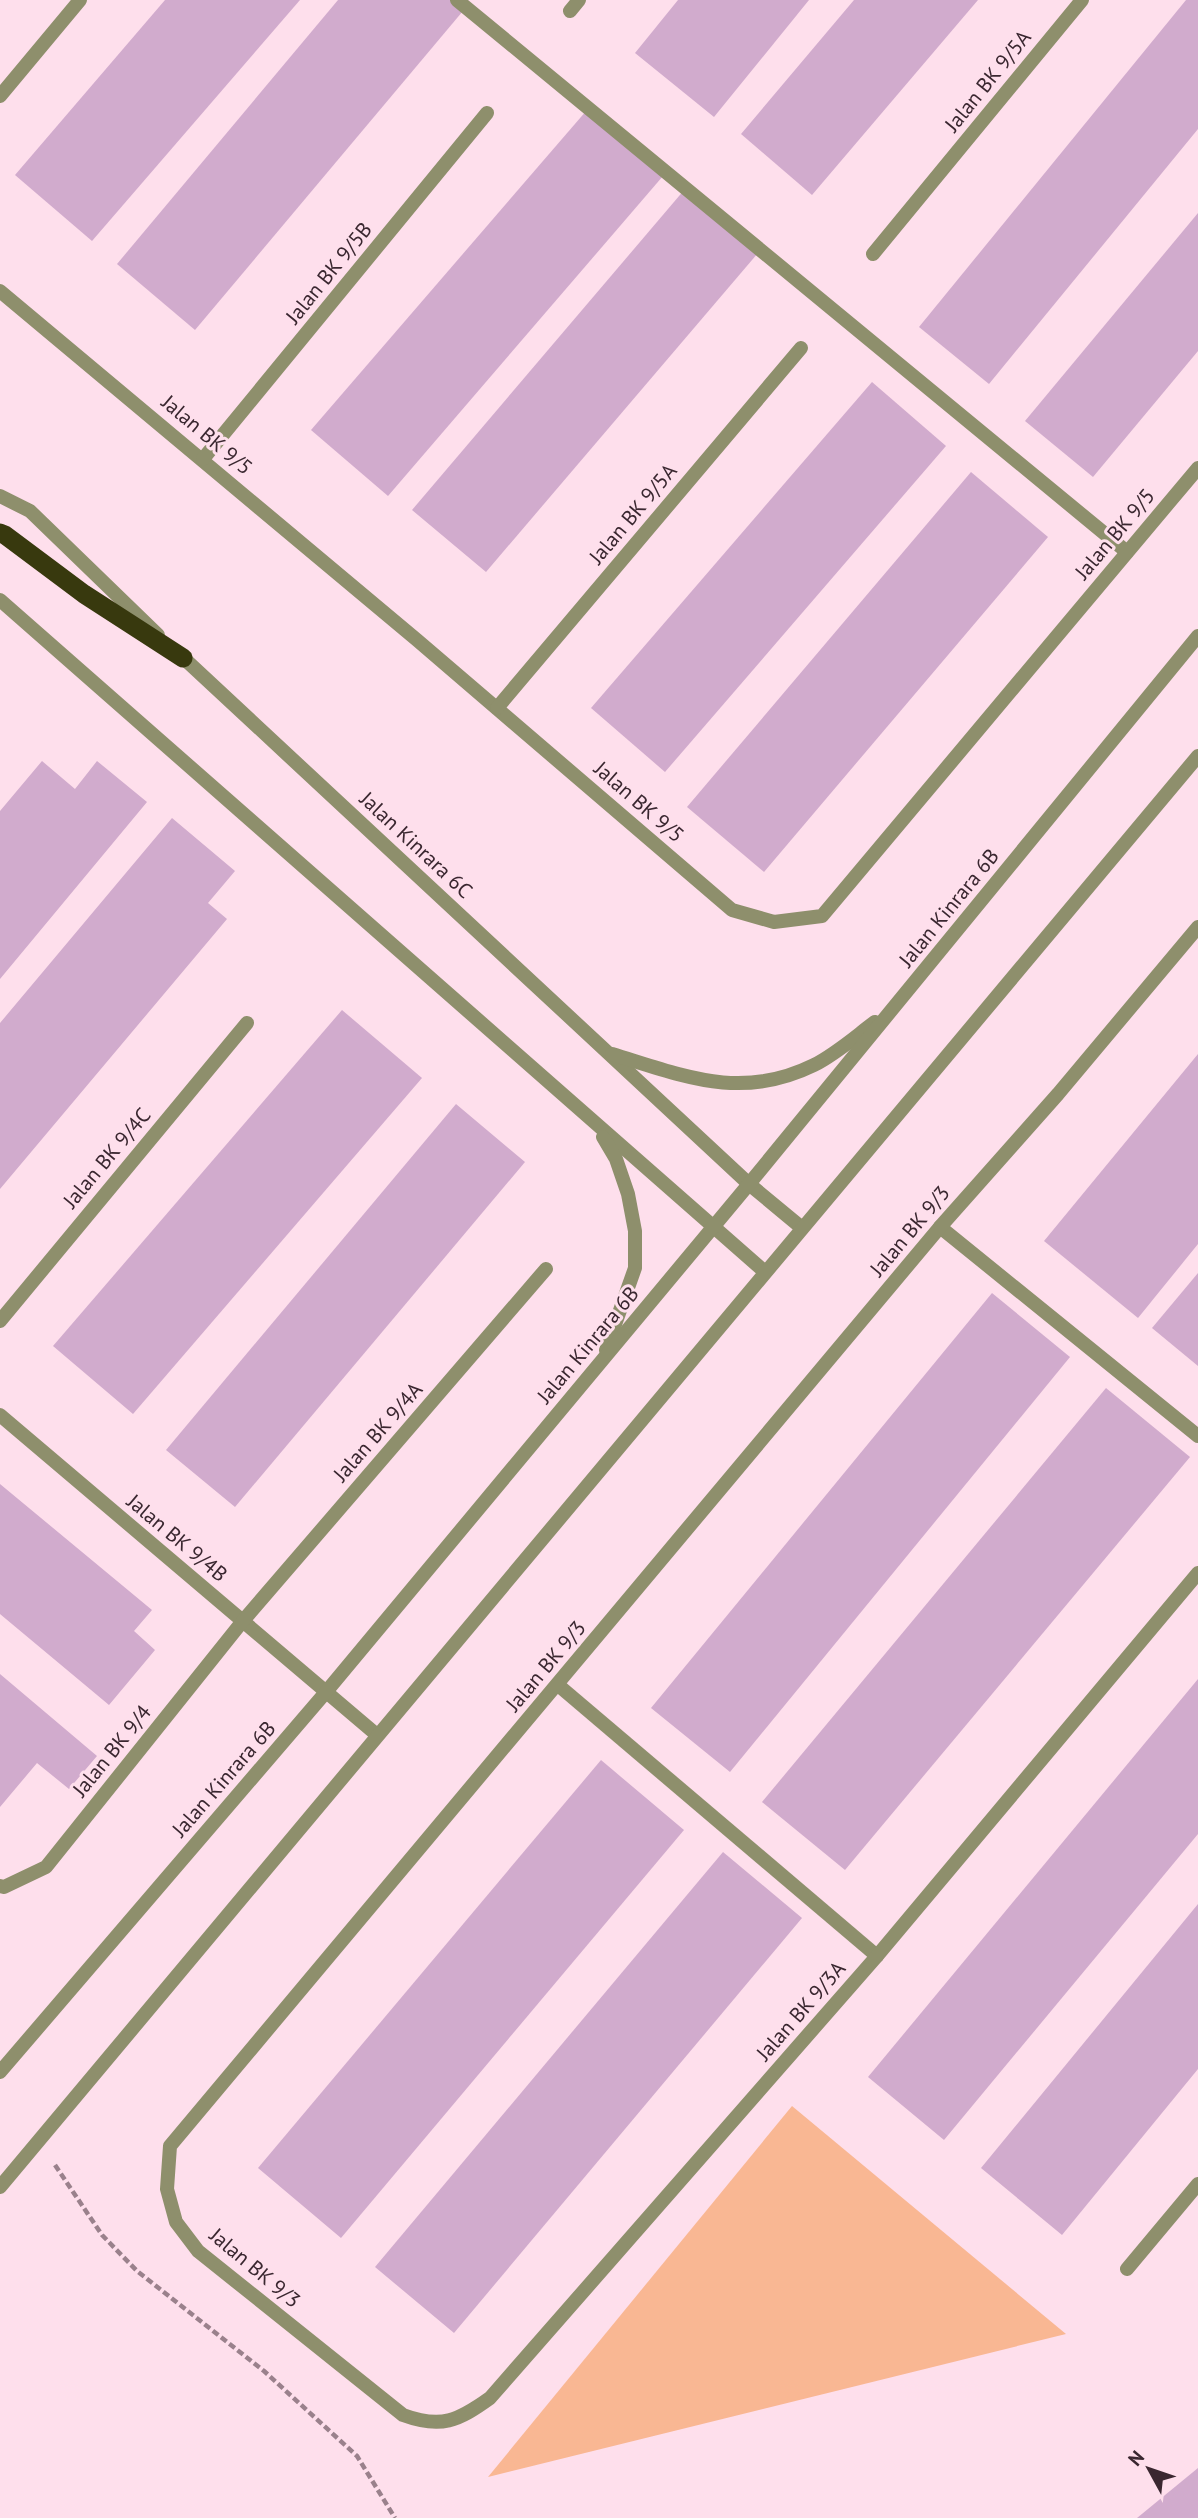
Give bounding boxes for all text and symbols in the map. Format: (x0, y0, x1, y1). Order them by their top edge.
street label: Jalan BK 9/5A (938, 24, 1037, 138)
street label: Jalan BK 9/5B (279, 216, 378, 330)
street label: Jalan BK 9/5 (156, 388, 258, 480)
street label: Jalan BK 9/5A (582, 457, 683, 570)
street label: Jalan BK 9/5 (1068, 483, 1160, 585)
street label: Jalan BK 9/5 (588, 755, 690, 848)
street label: Jalan Kinrara 6C (354, 785, 478, 904)
street label: Jalan Kinrara 6B (892, 843, 1005, 973)
street label: Jalan BK 9/4C (56, 1102, 156, 1214)
street label: Jalan BK 9/3 (863, 1180, 955, 1282)
street label: Jalan Kinrara 6B (530, 1281, 644, 1409)
street label: Jalan BK 9/4A (326, 1376, 429, 1488)
street label: Jalan BK 9/4B (121, 1487, 233, 1587)
street label: Jalan BK 9/3 (499, 1615, 591, 1717)
street label: Jalan BK 9/4 (66, 1699, 157, 1803)
street label: Jalan Kinrara 6B (165, 1715, 281, 1843)
street label: Jalan BK 9/3A (749, 1955, 852, 2067)
street label: Jalan BK 9/3 (204, 2221, 306, 2313)
north arrow (1114, 2434, 1184, 2504)
text: N (1123, 2446, 1149, 2471)

